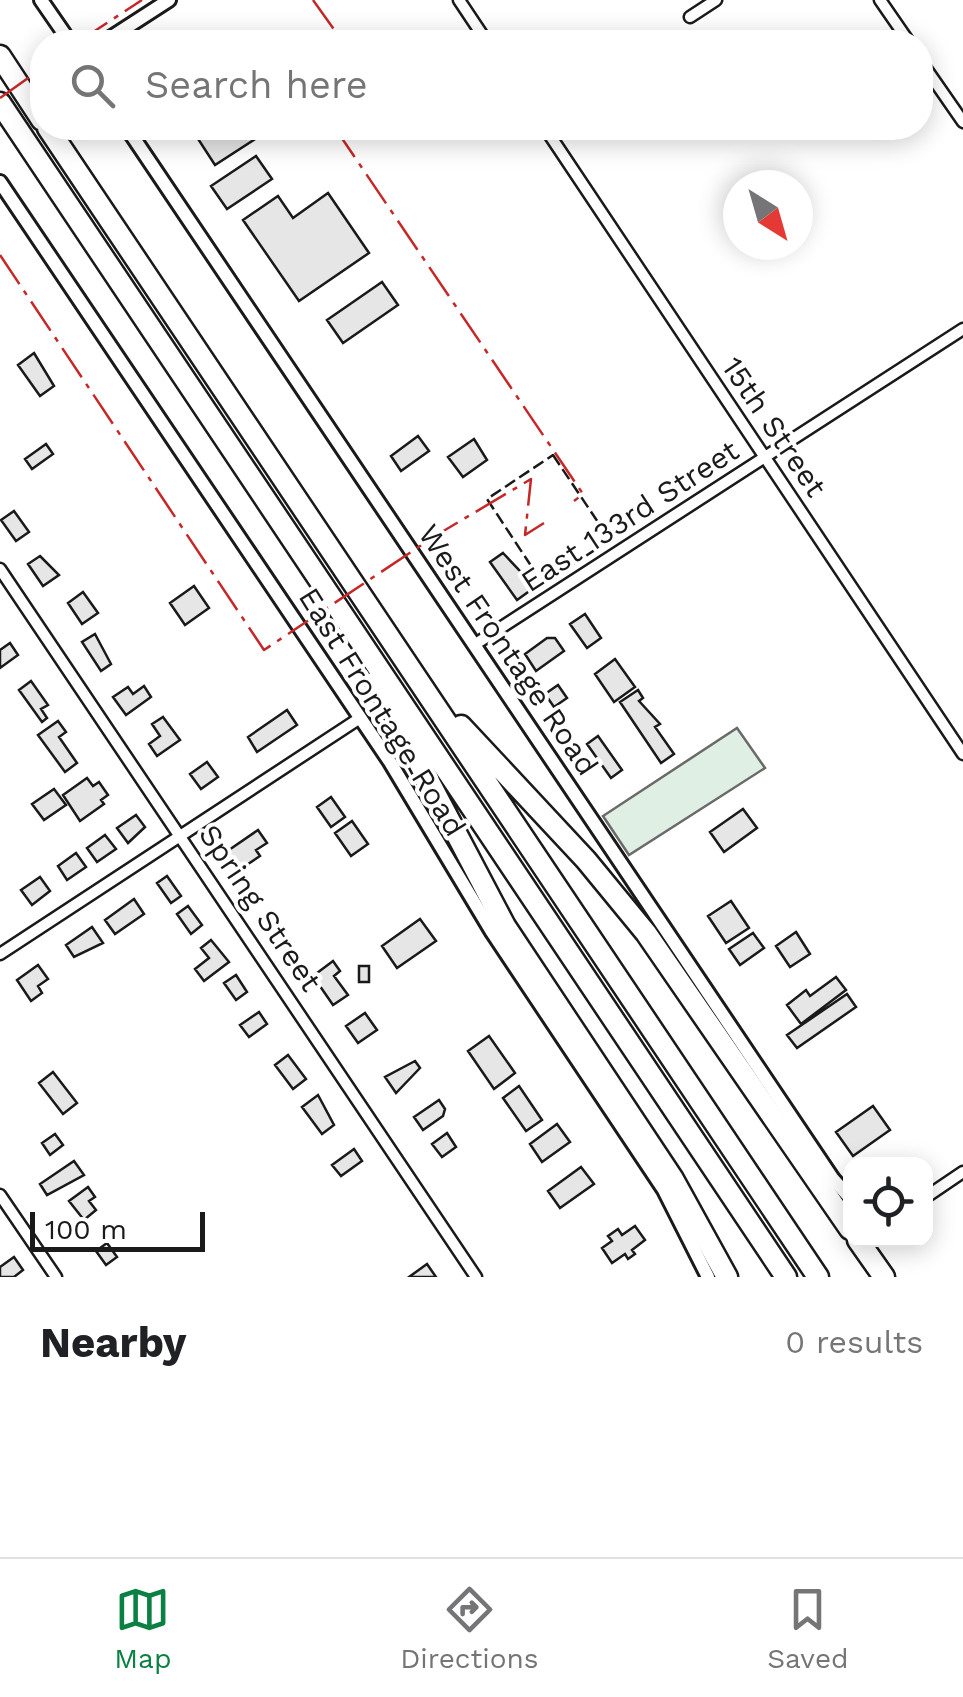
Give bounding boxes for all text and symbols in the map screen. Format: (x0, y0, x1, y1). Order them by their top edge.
search box (30, 30, 933, 140)
icon: search (65, 58, 120, 113)
text: Search here (145, 63, 368, 107)
north arrow (723, 170, 813, 260)
street label: 15th Street (715, 350, 834, 504)
street label: East 133rd Street (515, 432, 745, 599)
street label: West Frontage Road (411, 518, 605, 782)
street label: East Frontage Road (292, 581, 473, 842)
street label: Spring Street (192, 818, 329, 998)
map controls (843, 1157, 933, 1247)
button: locate (843, 1157, 933, 1247)
scale bar (30, 1207, 205, 1252)
text: 100 m (45, 1213, 127, 1246)
text: Nearby (40, 1318, 187, 1367)
text: 0 results (785, 1323, 923, 1361)
tab: Map (114, 1582, 172, 1675)
tab: Directions (400, 1582, 539, 1675)
tab: Saved (767, 1582, 849, 1675)

